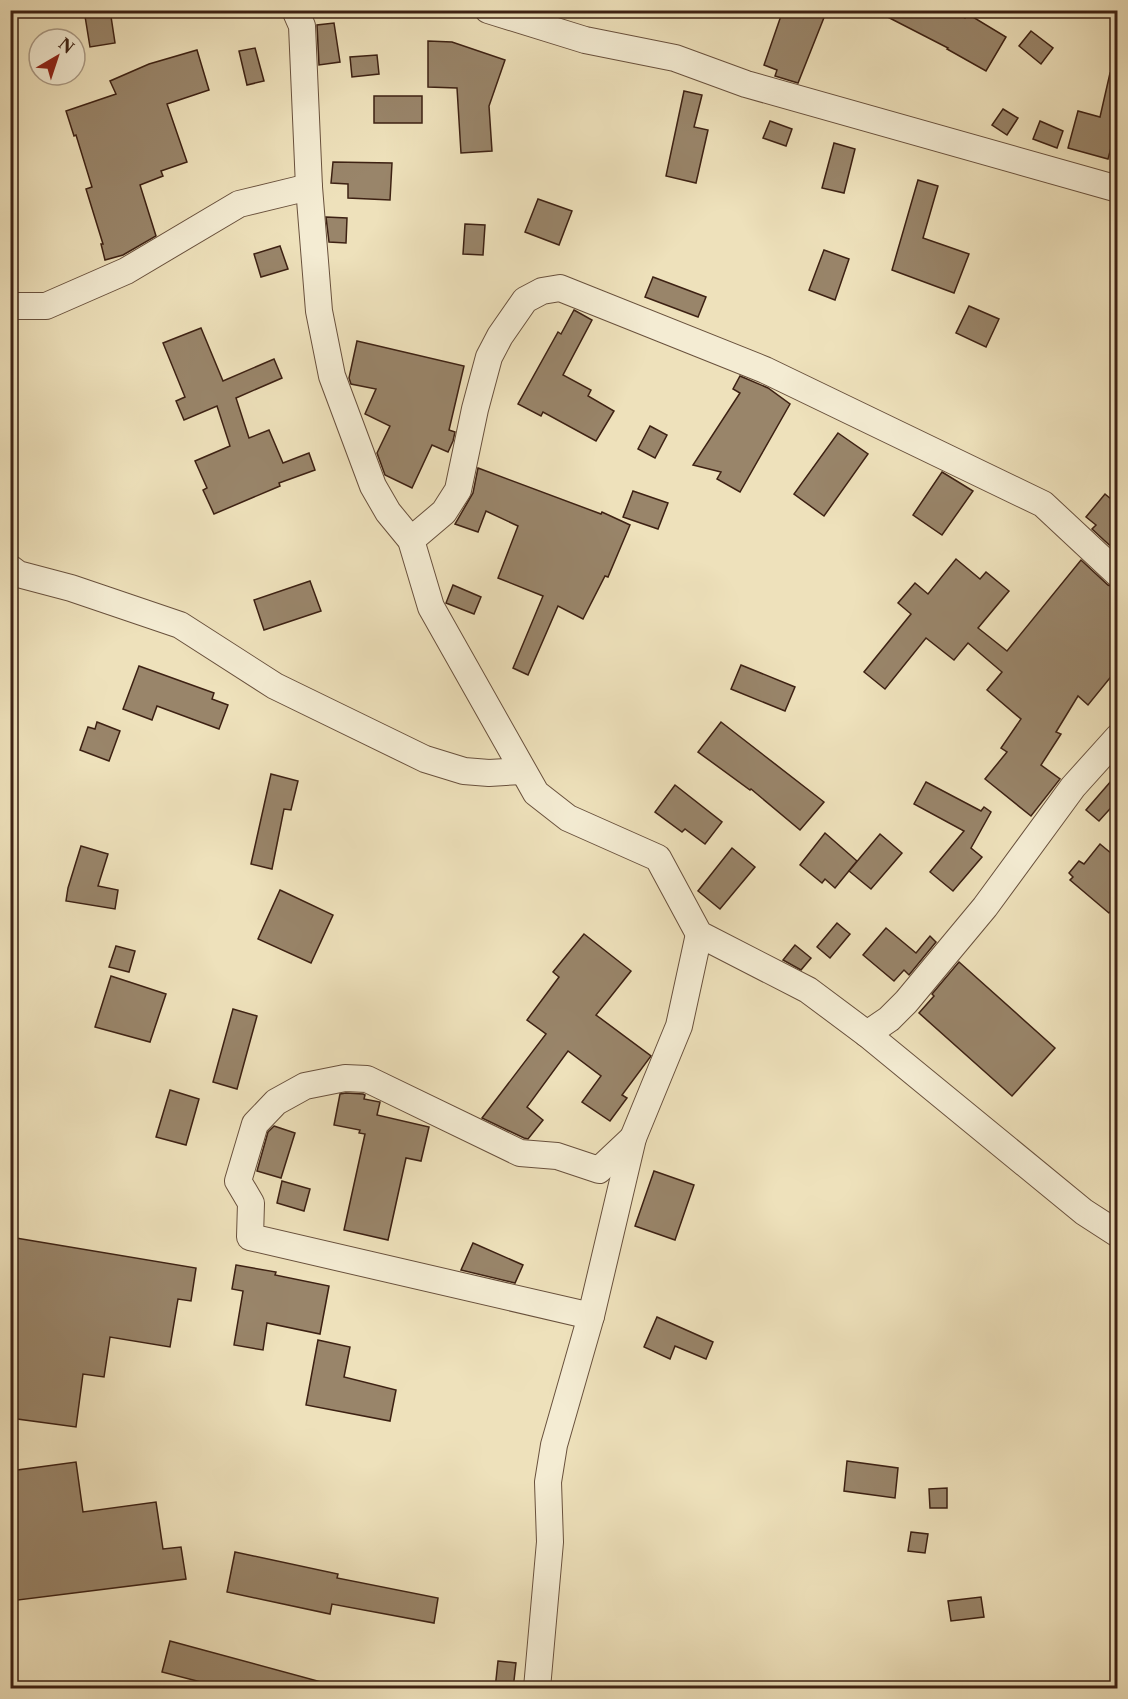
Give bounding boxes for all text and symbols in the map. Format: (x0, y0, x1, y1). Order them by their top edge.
north arrow (27, 27, 87, 87)
text: N (55, 33, 78, 58)

